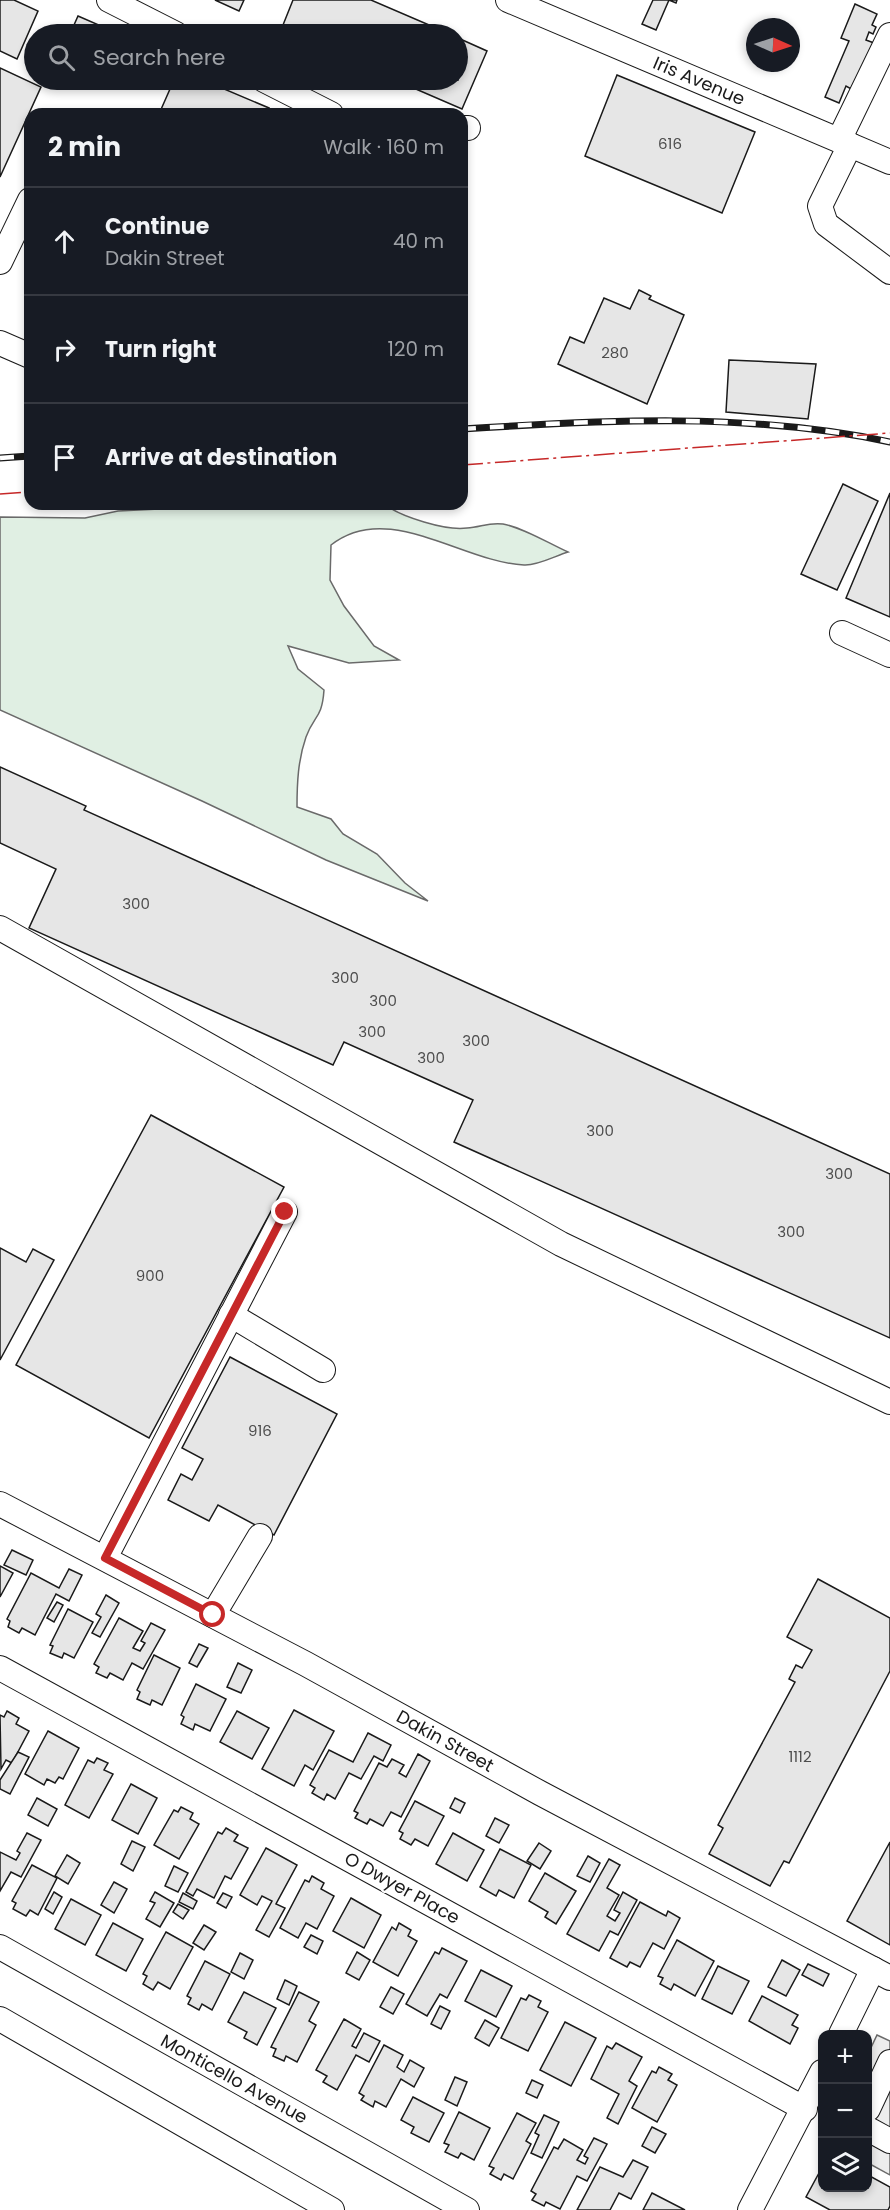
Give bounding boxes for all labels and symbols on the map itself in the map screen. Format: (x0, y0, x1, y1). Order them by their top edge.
north arrow (746, 18, 800, 72)
street label: Iris Avenue (649, 50, 749, 111)
house number: 616 (658, 133, 682, 154)
house number: 280 (601, 342, 629, 363)
house number: 300 (122, 893, 150, 914)
house number: 300 (331, 967, 359, 988)
house number: 300 (369, 990, 397, 1011)
house number: 300 (358, 1021, 386, 1042)
house number: 300 (462, 1030, 490, 1051)
house number: 300 (417, 1047, 445, 1068)
house number: 300 (586, 1120, 614, 1141)
house number: 300 (825, 1163, 853, 1184)
route end (271, 1198, 297, 1224)
house number: 300 (777, 1221, 805, 1242)
house number: 900 (136, 1265, 164, 1286)
house number: 916 (248, 1420, 272, 1441)
route start (199, 1601, 225, 1627)
street label: Dakin Street (392, 1704, 498, 1778)
house number: 1112 (788, 1746, 812, 1767)
street label: O Dwyer Place (340, 1846, 464, 1930)
street label: Monticello Avenue (156, 2028, 312, 2129)

